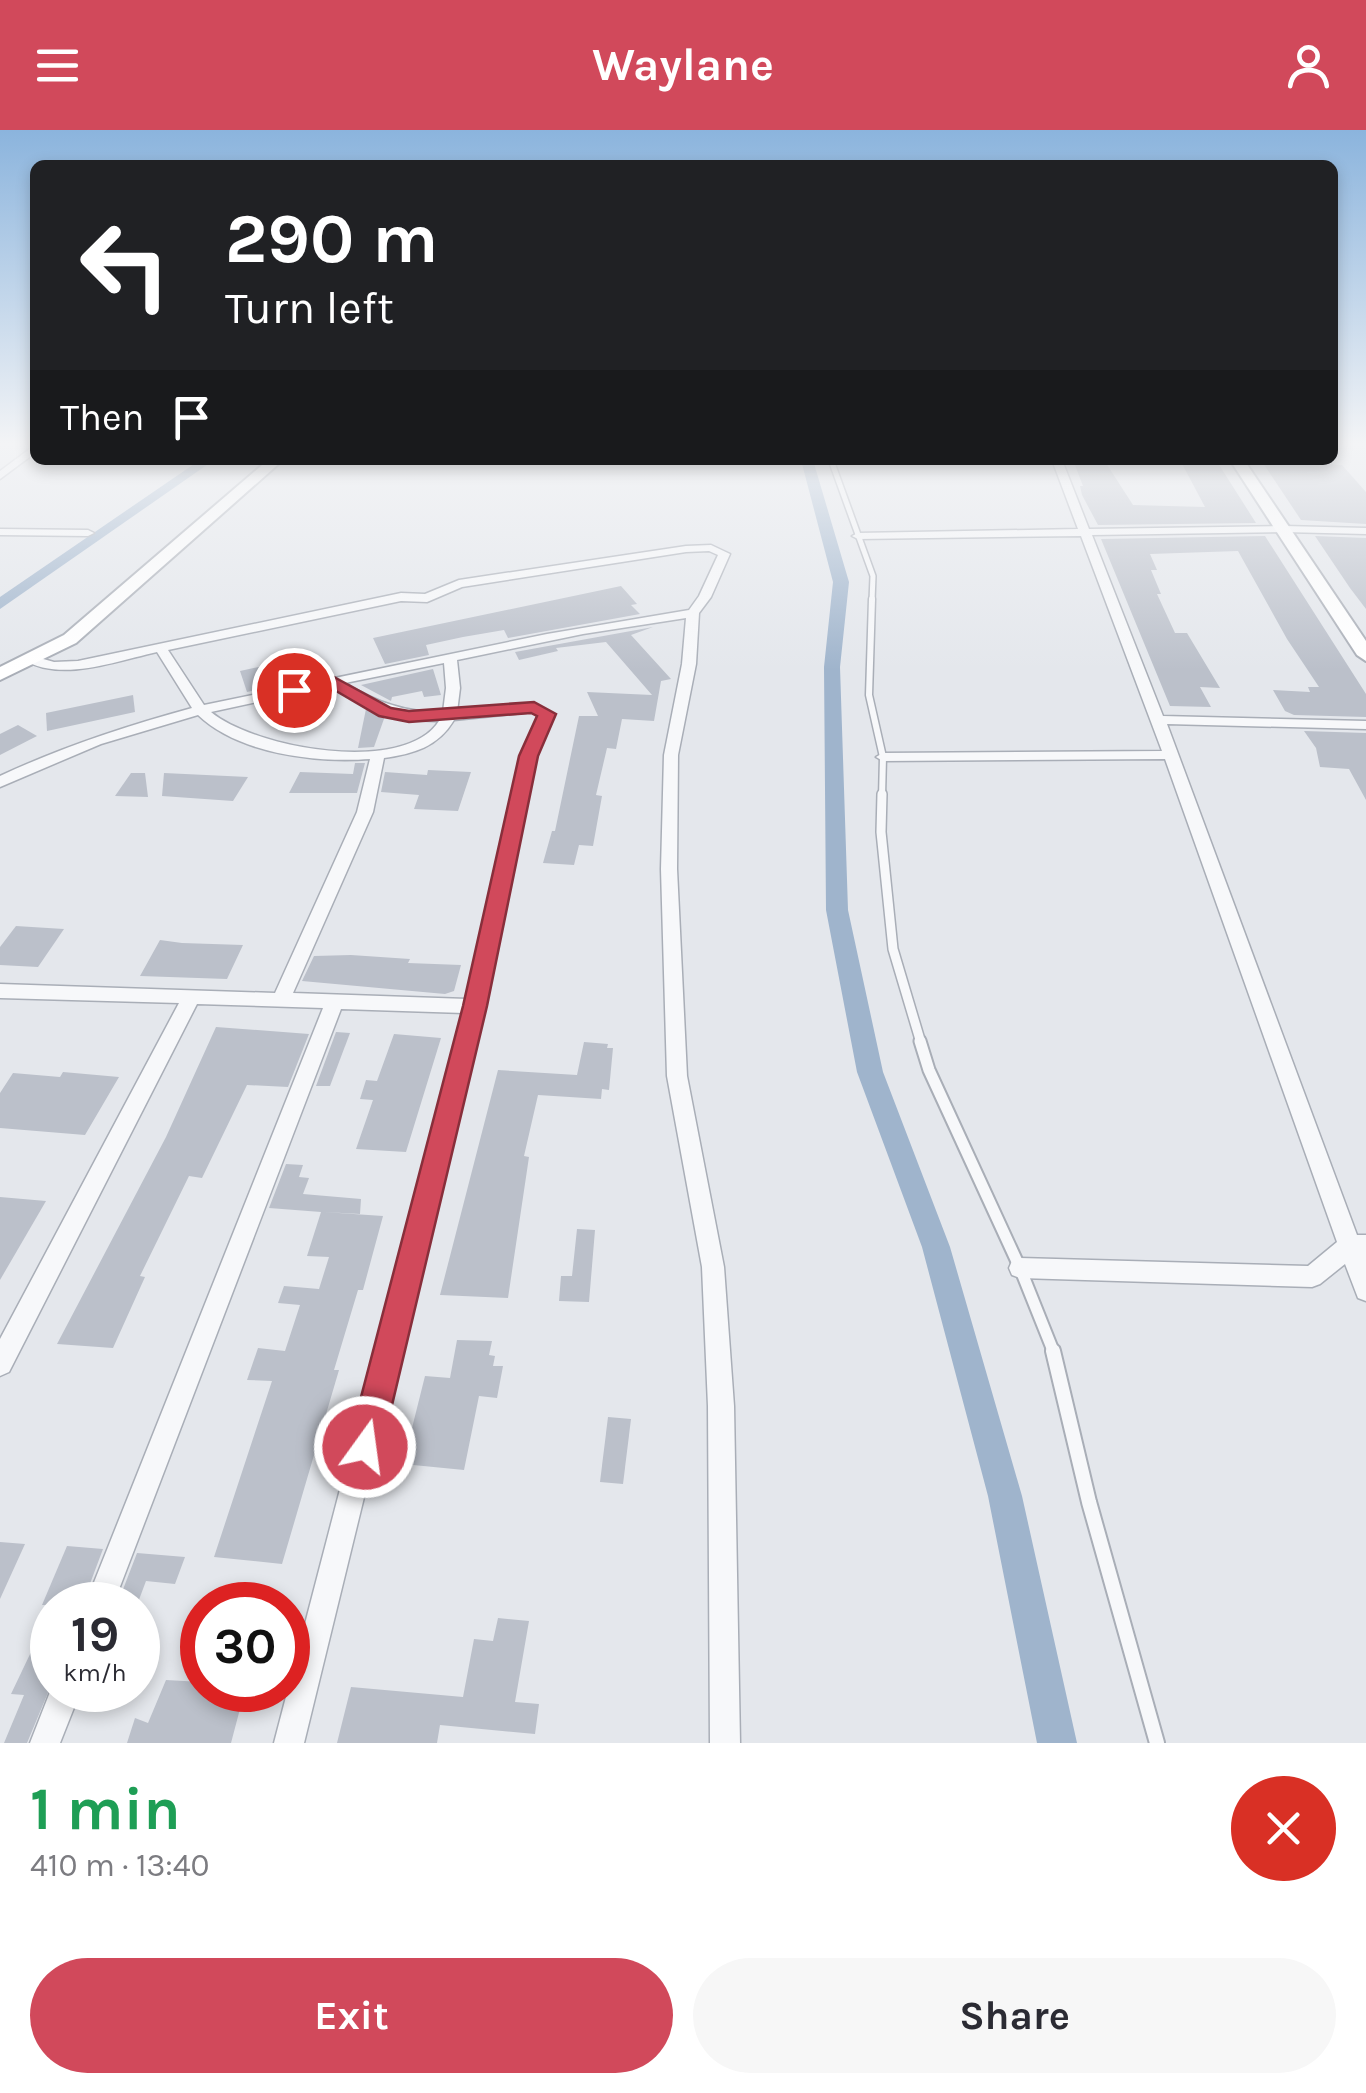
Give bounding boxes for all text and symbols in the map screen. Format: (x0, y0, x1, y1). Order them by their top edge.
icon: menu (30, 38, 85, 93)
icon: person (1281, 38, 1336, 93)
text: Waylane (592, 39, 774, 91)
text: 290 m (225, 198, 438, 280)
icon: left (60, 200, 190, 330)
text: Turn left (225, 282, 394, 334)
icon: arrive (164, 390, 219, 445)
text: Then (60, 395, 144, 440)
pin (252, 648, 337, 733)
icon: arrive (267, 663, 322, 718)
position arrow (313, 1395, 417, 1499)
speed limit sign: 30 (180, 1582, 310, 1712)
text: 19 (71, 1605, 119, 1664)
text: km/h (63, 1658, 127, 1687)
text: 1 min (30, 1774, 181, 1844)
button: close (1231, 1776, 1336, 1881)
text: 410 m · 13:40 (30, 1847, 210, 1884)
button: Exit (30, 1958, 673, 2073)
button: Share (693, 1958, 1336, 2073)

